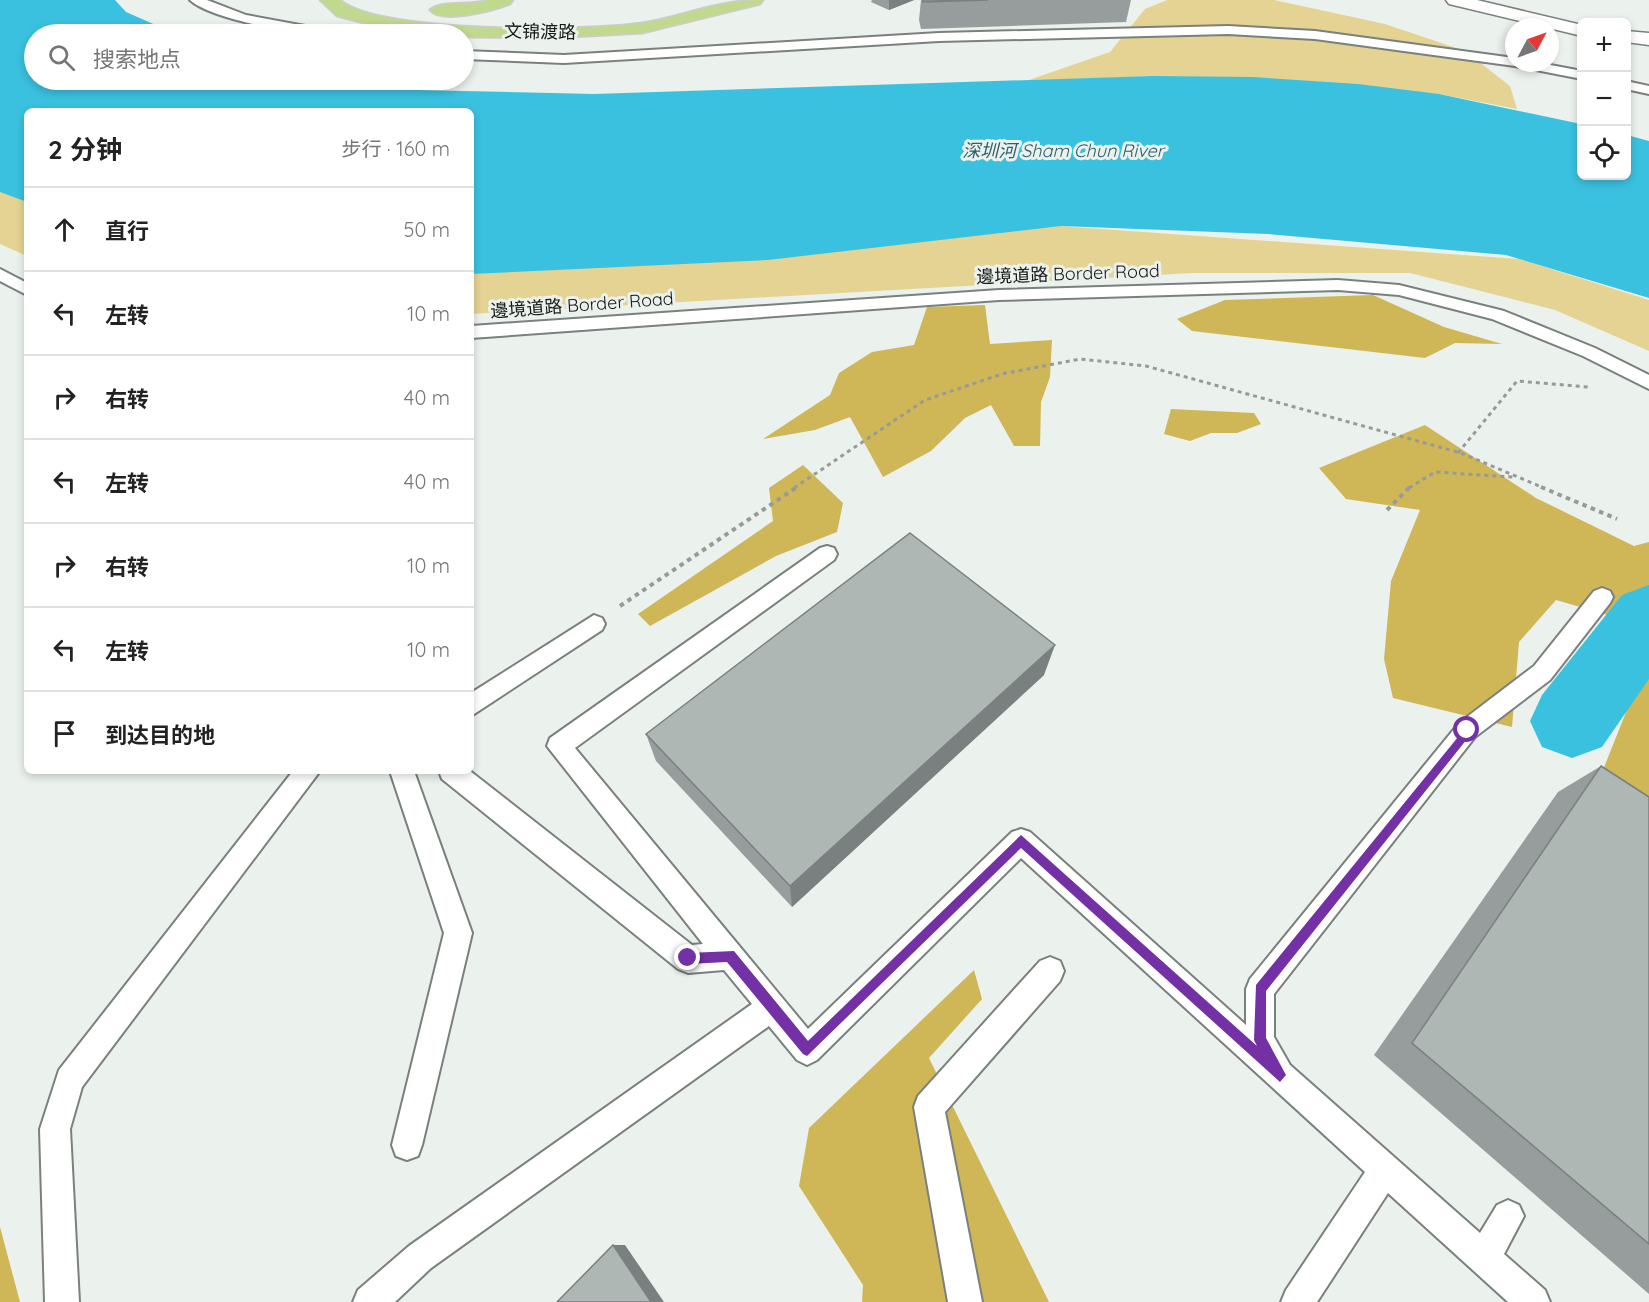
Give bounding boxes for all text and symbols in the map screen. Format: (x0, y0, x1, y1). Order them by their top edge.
north arrow (1505, 18, 1559, 72)
map controls (1577, 18, 1631, 180)
button: + (1577, 18, 1631, 72)
street label: 文锦渡路 (504, 19, 576, 44)
search box (24, 24, 474, 90)
icon: search (45, 41, 78, 74)
text: 搜索地点 (93, 45, 181, 73)
button: − (1577, 72, 1631, 126)
button: locate (1577, 126, 1631, 180)
text: 2 分钟 (48, 133, 122, 166)
text: 步行 · 160 m (341, 136, 450, 161)
water label: 深圳河 Sham Chun River (962, 139, 1166, 162)
icon: ahead (48, 213, 81, 246)
text: 直行 (105, 217, 149, 245)
text: 50 m (404, 217, 450, 242)
street label: 邊境道路 Border Road (976, 259, 1160, 288)
street label: 邊境道路 Border Road (490, 287, 674, 322)
icon: left (48, 297, 81, 330)
text: 左转 (105, 301, 149, 329)
text: 10 m (407, 301, 450, 326)
icon: right (48, 381, 81, 414)
text: 右转 (105, 385, 149, 413)
text: 40 m (404, 385, 450, 410)
icon: left (48, 465, 81, 498)
text: 左转 (105, 469, 149, 497)
text: 40 m (404, 469, 450, 494)
icon: right (48, 549, 81, 582)
text: 右转 (105, 553, 149, 581)
text: 10 m (407, 553, 450, 578)
icon: left (48, 633, 81, 666)
text: 左转 (105, 637, 149, 665)
text: 10 m (407, 637, 450, 662)
route start (1453, 716, 1479, 742)
icon: arrive (48, 717, 81, 750)
text: 到达目的地 (105, 721, 215, 749)
route end (674, 944, 700, 970)

